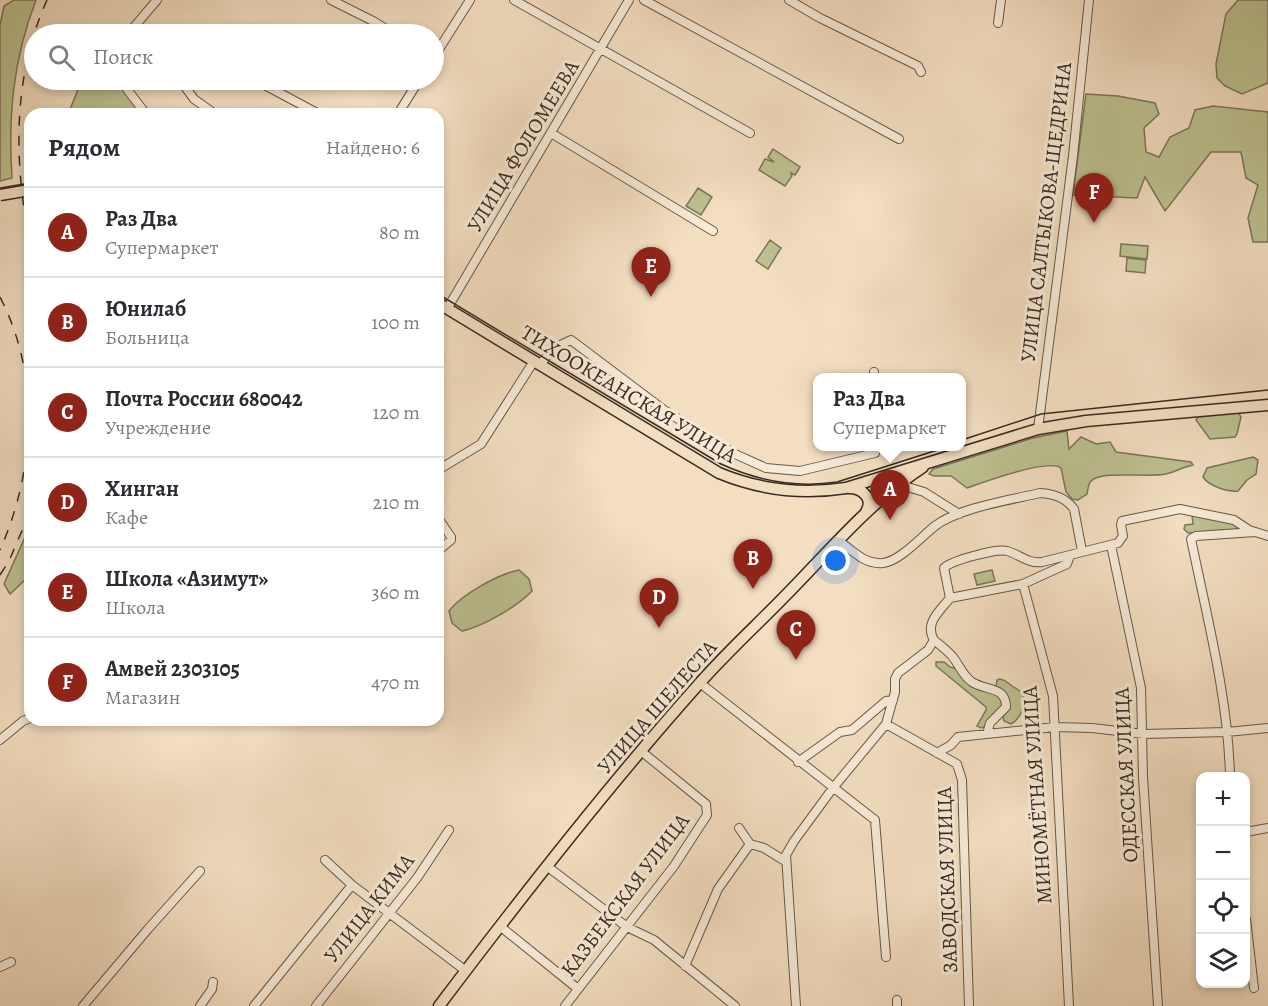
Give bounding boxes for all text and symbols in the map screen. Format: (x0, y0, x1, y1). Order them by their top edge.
search box (24, 24, 444, 90)
icon: search (45, 41, 78, 74)
text: Поиск (93, 42, 153, 72)
street label: УЛИЦА ФОЛОМЕЕВА (460, 54, 586, 237)
street label: УЛИЦА САЛТЫКОВА-ЩЕДРИНА (1014, 60, 1078, 364)
text: Рядом (48, 130, 120, 165)
text: Найдено: 6 (326, 134, 420, 161)
pin: F (1074, 174, 1114, 223)
text: Раз Два (105, 204, 177, 234)
text: A (61, 219, 74, 246)
text: 80 m (379, 219, 420, 246)
text: Супермаркет (105, 234, 219, 261)
pin: E (632, 248, 670, 297)
text: Юнилаб (105, 294, 186, 324)
text: B (61, 309, 74, 336)
text: 100 m (371, 309, 420, 336)
street label: ТИХООКЕАНСКАЯ УЛИЦА (516, 318, 743, 470)
text: Больница (105, 324, 189, 351)
popup (813, 373, 966, 451)
text: Почта России 680042 (105, 384, 303, 414)
text: Раз Два (833, 384, 905, 414)
text: C (61, 399, 74, 426)
text: 120 m (372, 399, 420, 426)
text: Учреждение (105, 414, 211, 441)
text: Супермаркет (833, 414, 946, 441)
pin: A (870, 470, 910, 520)
text: Хинган (105, 474, 179, 504)
text: D (61, 489, 74, 516)
text: 210 m (372, 489, 420, 516)
text: Кафе (105, 504, 148, 531)
pin: B (734, 540, 772, 589)
your location (821, 546, 850, 575)
text: Школа «Азимут» (105, 564, 268, 594)
pin: D (640, 578, 678, 628)
text: E (62, 579, 73, 606)
text: 360 m (371, 579, 420, 606)
text: Школа (105, 594, 165, 621)
pin: C (776, 610, 816, 660)
street label: УЛИЦА ШЕЛЕСТА (591, 634, 723, 780)
text: Амвей 2303105 (105, 654, 240, 684)
text: F (62, 669, 73, 696)
text: 470 m (371, 669, 420, 696)
text: Магазин (105, 684, 180, 711)
street label: МИНОМЁТНАЯ УЛИЦА (1015, 684, 1059, 905)
street label: ОДЕССКАЯ УЛИЦА (1107, 686, 1145, 863)
map controls (1196, 772, 1250, 988)
button: + (1196, 772, 1250, 826)
street label: ЗАВОДСКАЯ УЛИЦА (930, 785, 964, 974)
street label: КАЗБЕКСКАЯ УЛИЦА (554, 807, 696, 982)
button: − (1196, 826, 1250, 880)
street label: УЛИЦА КИМА (318, 847, 421, 968)
button: locate (1196, 880, 1250, 934)
button: layers (1196, 934, 1250, 988)

